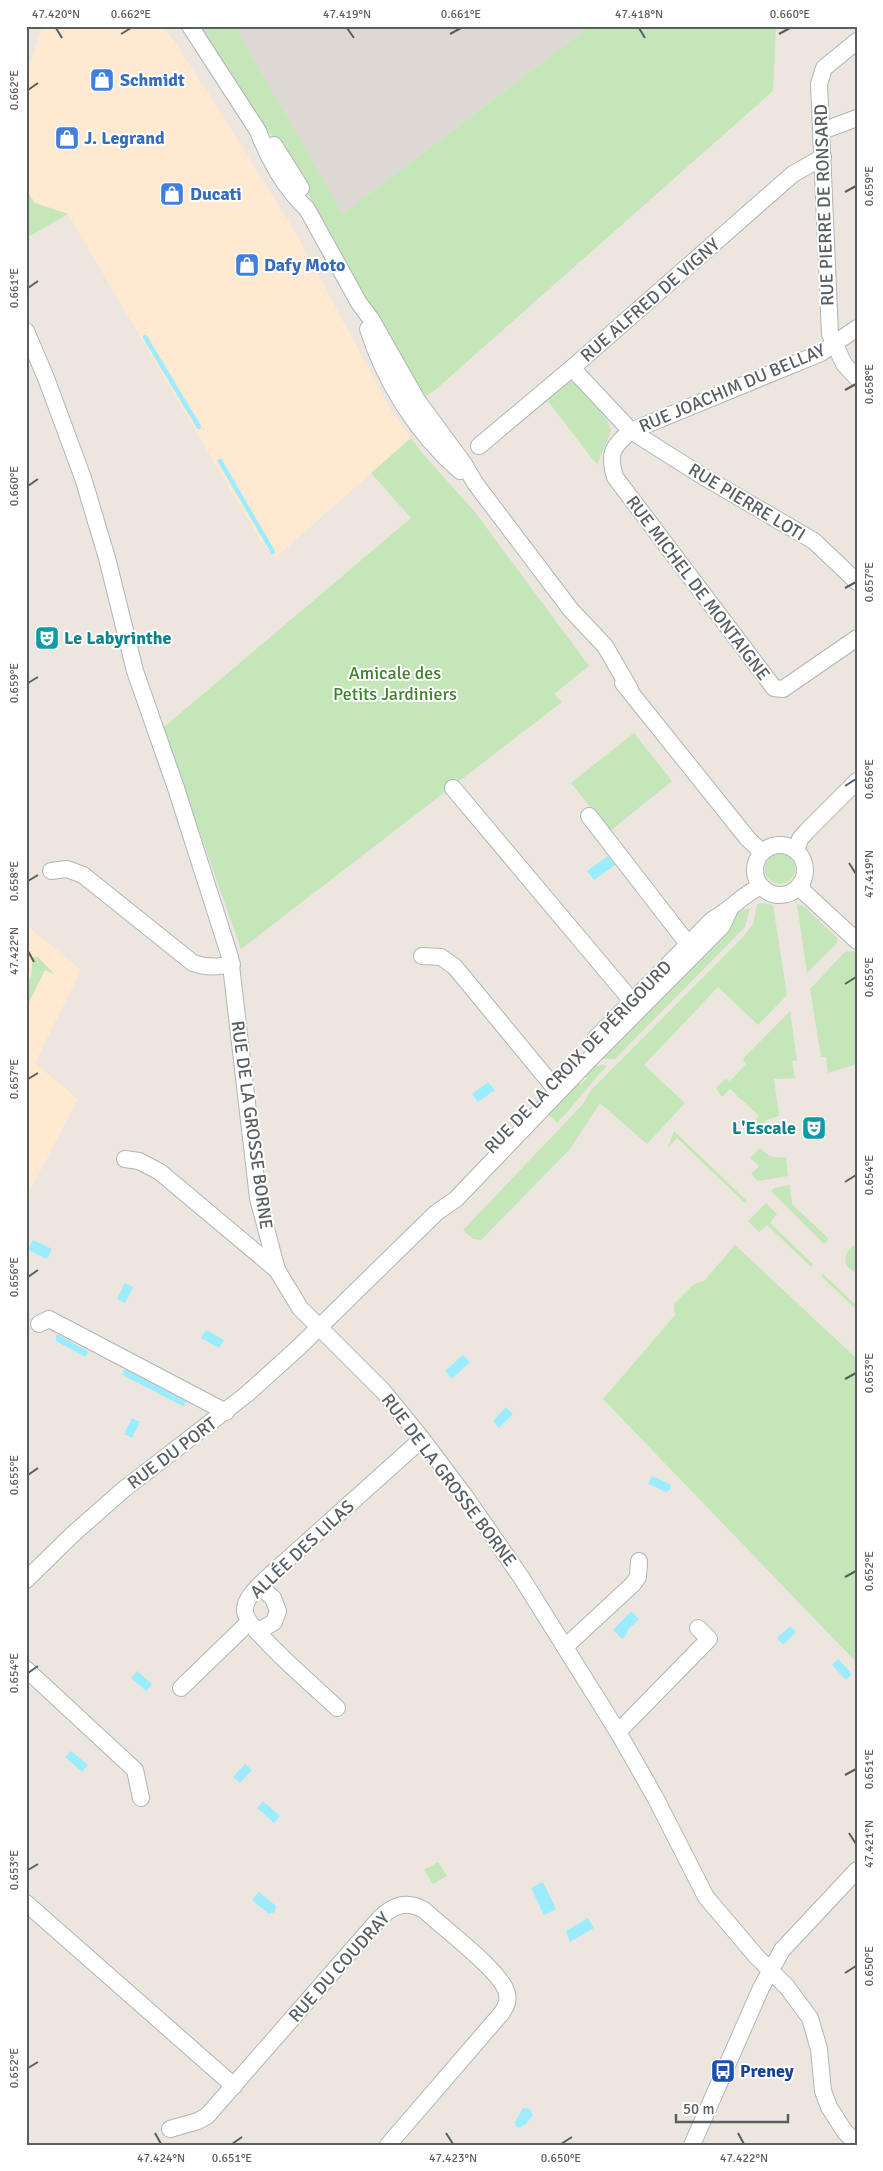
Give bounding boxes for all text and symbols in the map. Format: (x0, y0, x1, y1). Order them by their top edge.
text: 47.420°N (32, 7, 80, 22)
text: 0.662°E (111, 7, 151, 22)
text: 47.419°N (323, 7, 371, 22)
text: 0.661°E (441, 7, 481, 22)
text: 47.418°N (615, 7, 663, 22)
text: 0.660°E (770, 7, 810, 22)
shop icon: Schmidt (89, 67, 115, 93)
place label: Schmidt (120, 69, 185, 91)
text: 0.662°E (7, 70, 22, 110)
street label: RUE PIERRE DE RONSARD (809, 104, 839, 306)
shop icon: J. Legrand (54, 125, 80, 151)
place label: J. Legrand (84, 127, 165, 149)
text: 0.659°E (862, 166, 877, 206)
shop icon: Ducati (159, 181, 185, 207)
place label: Ducati (190, 183, 242, 205)
street label: RUE ALFRED DE VIGNY (576, 234, 724, 366)
shop icon: Dafy Moto (234, 252, 260, 278)
place label: Dafy Moto (264, 254, 345, 276)
text: 0.661°E (7, 268, 22, 308)
street label: RUE JOACHIM DU BELLAY (636, 339, 828, 437)
text: 0.658°E (862, 364, 877, 404)
street label: RUE PIERRE LOTI (685, 458, 809, 546)
text: 0.660°E (7, 466, 22, 506)
street label: RUE MICHEL DE MONTAIGNE (621, 491, 775, 685)
text: 0.657°E (862, 562, 877, 602)
theatre icon: Le Labyrinthe (34, 625, 60, 651)
place label: Le Labyrinthe (64, 627, 172, 649)
park label: Amicale des Petits Jardiniers (333, 662, 457, 705)
text: 0.659°E (7, 663, 22, 703)
text: 0.656°E (862, 759, 877, 799)
text: 47.419°N (862, 850, 877, 898)
text: 0.658°E (7, 861, 22, 901)
text: 47.422°N (7, 927, 22, 975)
street label: RUE DE LA CROIX DE PÉRIGOURD (480, 956, 676, 1158)
text: 0.655°E (862, 957, 877, 997)
street label: RUE DE LA GROSSE BORNE (226, 1019, 278, 1231)
text: 0.657°E (7, 1059, 22, 1099)
theatre icon: L'Escale (801, 1115, 827, 1141)
place label: L'Escale (732, 1117, 796, 1139)
text: 0.654°E (862, 1155, 877, 1195)
text: 0.656°E (7, 1257, 22, 1297)
text: 0.653°E (862, 1353, 877, 1393)
street label: RUE DE LA GROSSE BORNE (377, 1389, 521, 1571)
street label: RUE DU PORT (123, 1412, 221, 1494)
text: 0.655°E (7, 1455, 22, 1495)
street label: ALLÉE DES LILAS (245, 1495, 359, 1603)
text: 0.652°E (862, 1551, 877, 1591)
text: 0.654°E (7, 1653, 22, 1693)
text: 0.651°E (862, 1749, 877, 1789)
text: 47.421°N (862, 1820, 877, 1868)
text: 0.653°E (7, 1850, 22, 1890)
street label: RUE DU COUDRAY (284, 1907, 394, 2027)
text: 0.650°E (862, 1946, 877, 1986)
text: 0.652°E (7, 2048, 22, 2088)
bus stop icon: Preney (710, 2058, 736, 2084)
place label: Preney (740, 2060, 794, 2082)
scale bar (676, 2091, 788, 2123)
text: 50 m (683, 2100, 714, 2118)
text: 47.424°N (137, 2151, 185, 2166)
text: 0.651°E (212, 2151, 252, 2166)
text: 47.423°N (429, 2151, 477, 2166)
text: 0.650°E (541, 2151, 581, 2166)
text: 47.422°N (720, 2151, 768, 2166)

